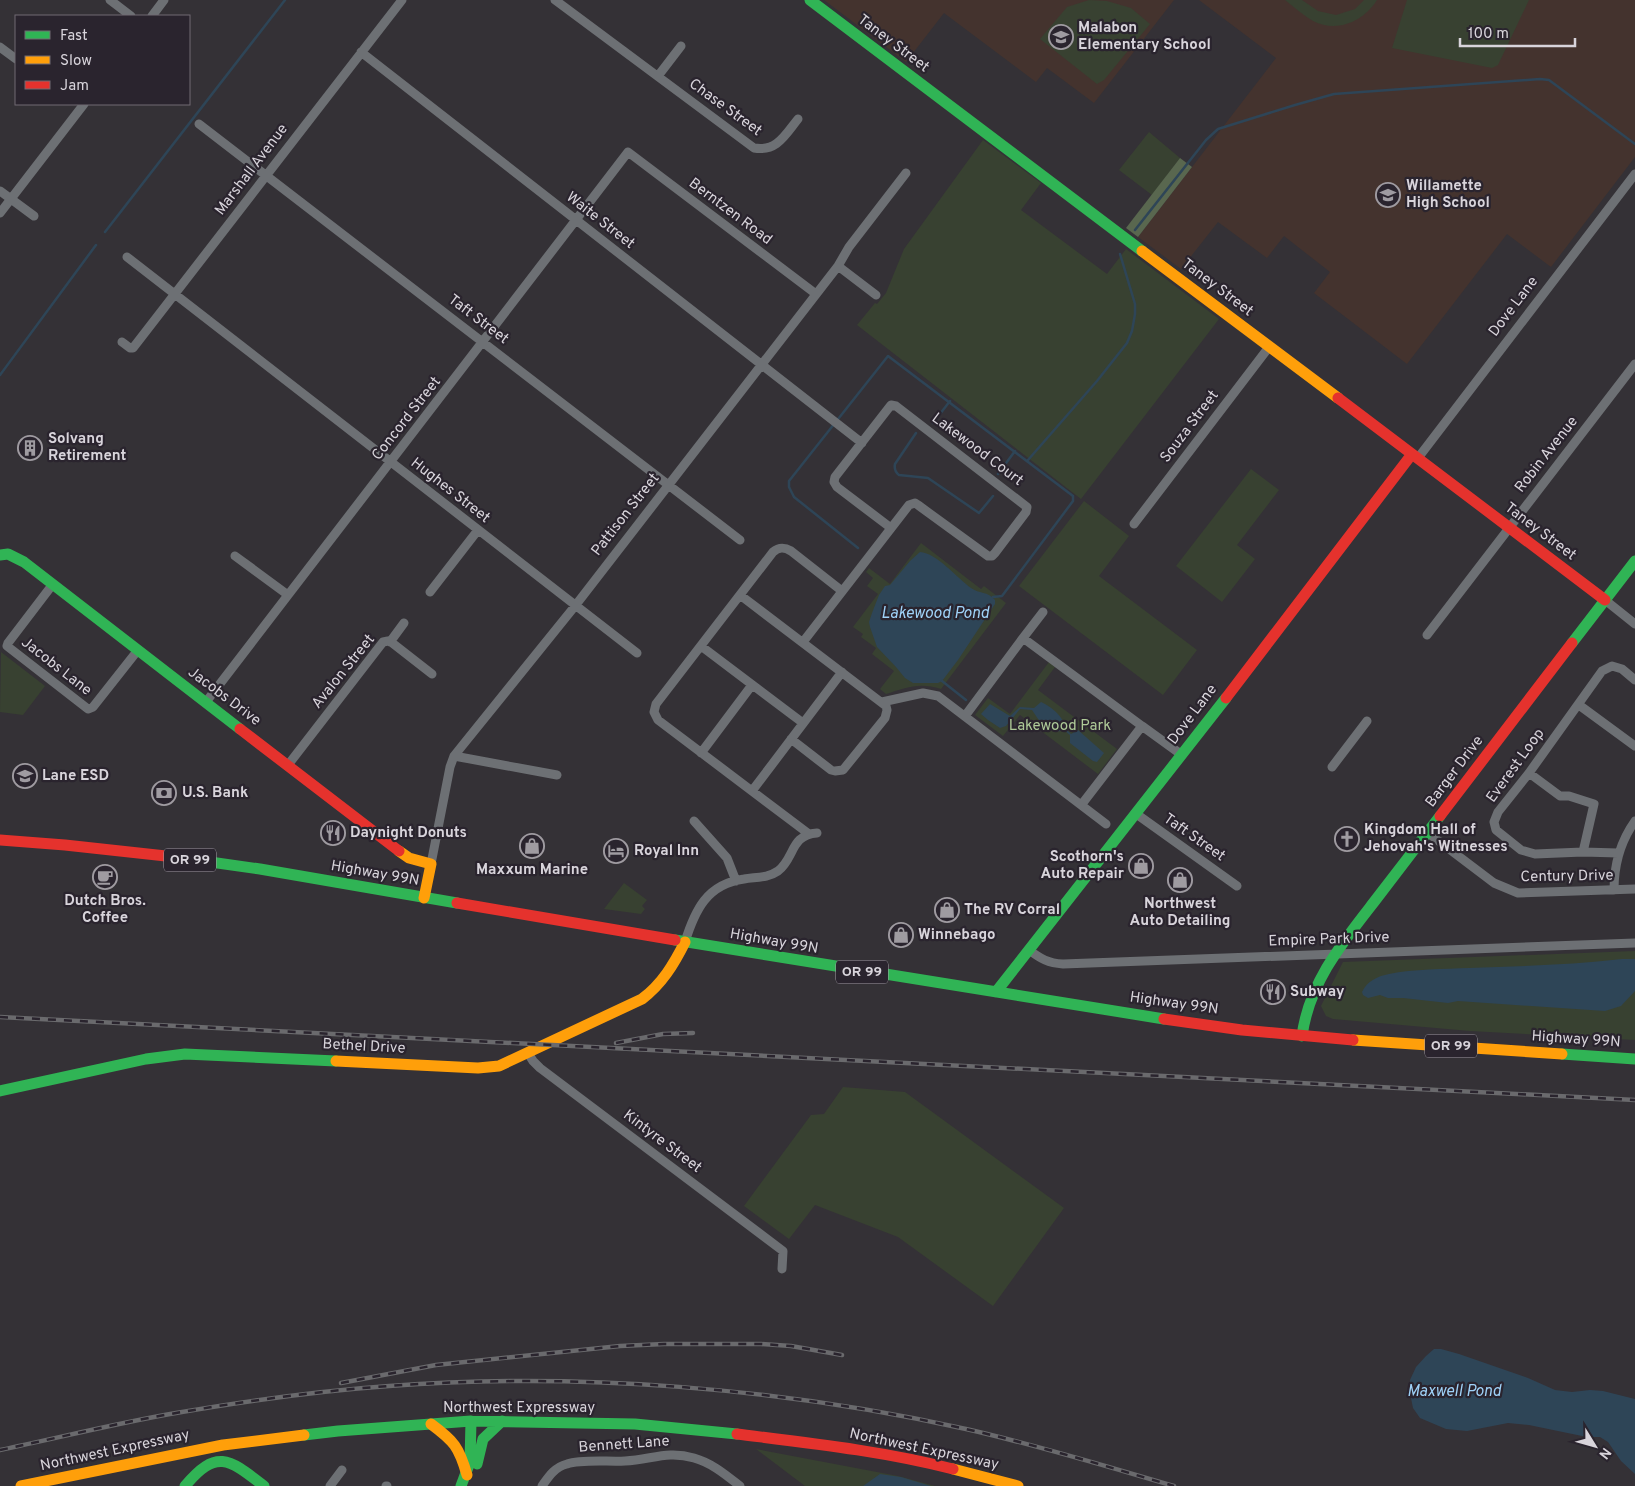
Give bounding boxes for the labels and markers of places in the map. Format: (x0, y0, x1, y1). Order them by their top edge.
place label: Malabon Elementary School (1078, 19, 1211, 55)
school or university icon: Malabon Elementary School (1048, 24, 1074, 50)
place label: Willamette High School (1406, 177, 1490, 213)
school or university icon: Willamette High School (1375, 182, 1401, 208)
place label: Solvang Retirement (48, 430, 127, 466)
building icon: Solvang Retirement (17, 435, 43, 461)
school or university icon: Lane ESD (12, 763, 38, 789)
place label: Lane ESD (42, 767, 109, 786)
bank icon: U.S. Bank (151, 780, 177, 806)
place label: U.S. Bank (182, 784, 248, 803)
restaurant icon: Daynight Donuts (320, 820, 346, 846)
place label: Kingdom Hall of Jehovah's Witnesses (1364, 821, 1508, 857)
place label: Daynight Donuts (350, 824, 467, 843)
church icon: Kingdom Hall of Jehovah's Witnesses (1334, 826, 1360, 852)
shop icon: Maxxum Marine (519, 833, 545, 859)
hotel icon: Royal Inn (603, 838, 629, 864)
place label: Royal Inn (634, 842, 699, 861)
place label: Scothorn's Auto Repair (1040, 848, 1125, 884)
shop icon: Scothorn's Auto Repair (1128, 853, 1154, 879)
place label: Maxxum Marine (476, 861, 588, 880)
cafe icon: Dutch Bros. Coffee (92, 864, 118, 890)
shop icon: Northwest Auto Detailing (1167, 867, 1193, 893)
place label: Dutch Bros. Coffee (64, 892, 146, 928)
place label: Northwest Auto Detailing (1129, 895, 1231, 931)
shop icon: The RV Corral (934, 897, 960, 923)
place label: The RV Corral (964, 901, 1060, 920)
shop icon: Winnebago (888, 922, 914, 948)
place label: Winnebago (918, 926, 995, 945)
restaurant icon: Subway (1260, 979, 1286, 1005)
place label: Subway (1290, 983, 1345, 1002)

